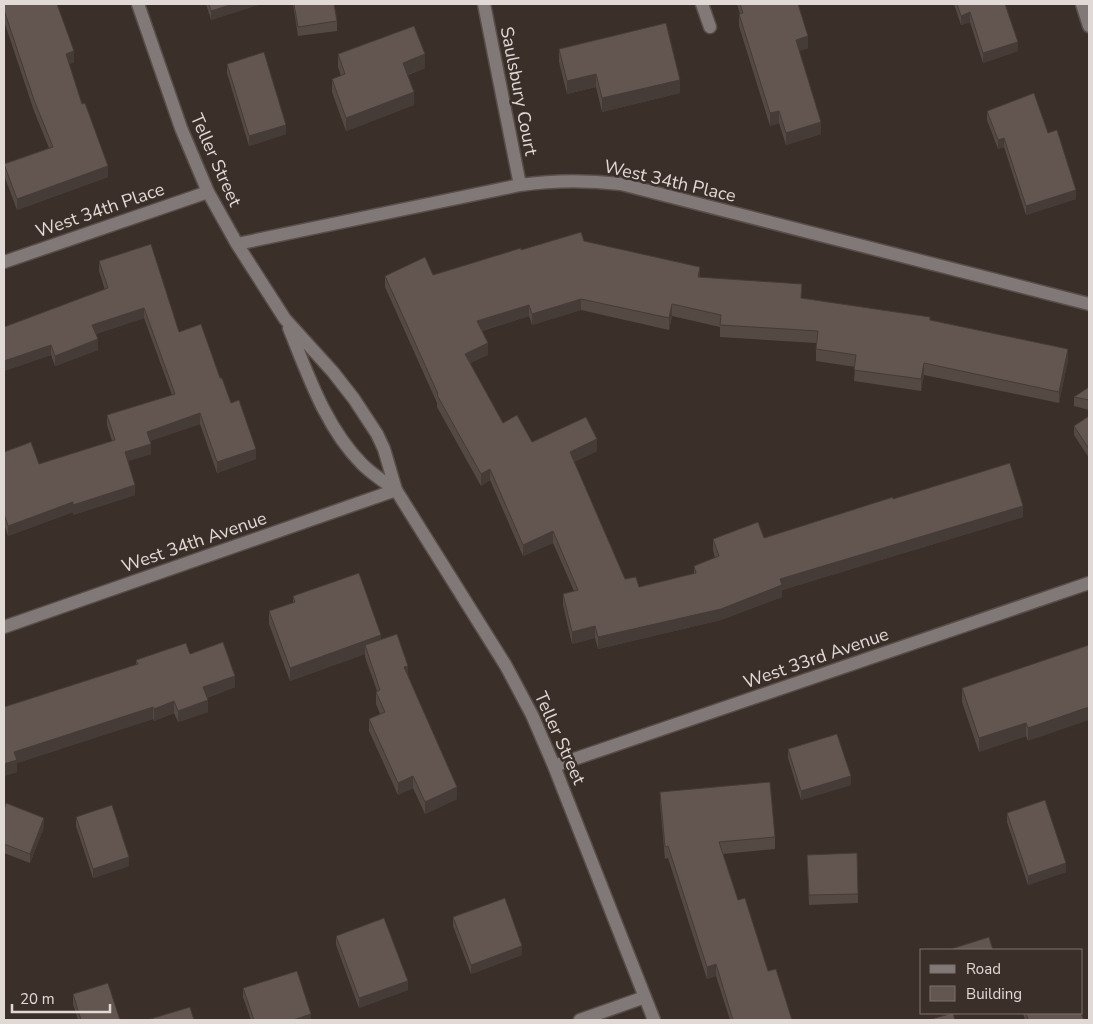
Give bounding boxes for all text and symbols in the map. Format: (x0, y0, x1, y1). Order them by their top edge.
street label: Saulsbury Court (495, 24, 543, 158)
street label: Teller Street (185, 110, 247, 211)
street label: West 34th Place (602, 154, 738, 208)
street label: West 34th Place (32, 177, 168, 243)
street label: West 34th Avenue (118, 506, 270, 578)
street label: West 33rd Avenue (740, 622, 892, 694)
street label: Teller Street (529, 688, 591, 789)
legend (920, 949, 1083, 1014)
text: Road (966, 959, 1001, 979)
scale bar (12, 982, 110, 1014)
text: Building (966, 984, 1022, 1004)
text: 20 m (20, 989, 55, 1009)

